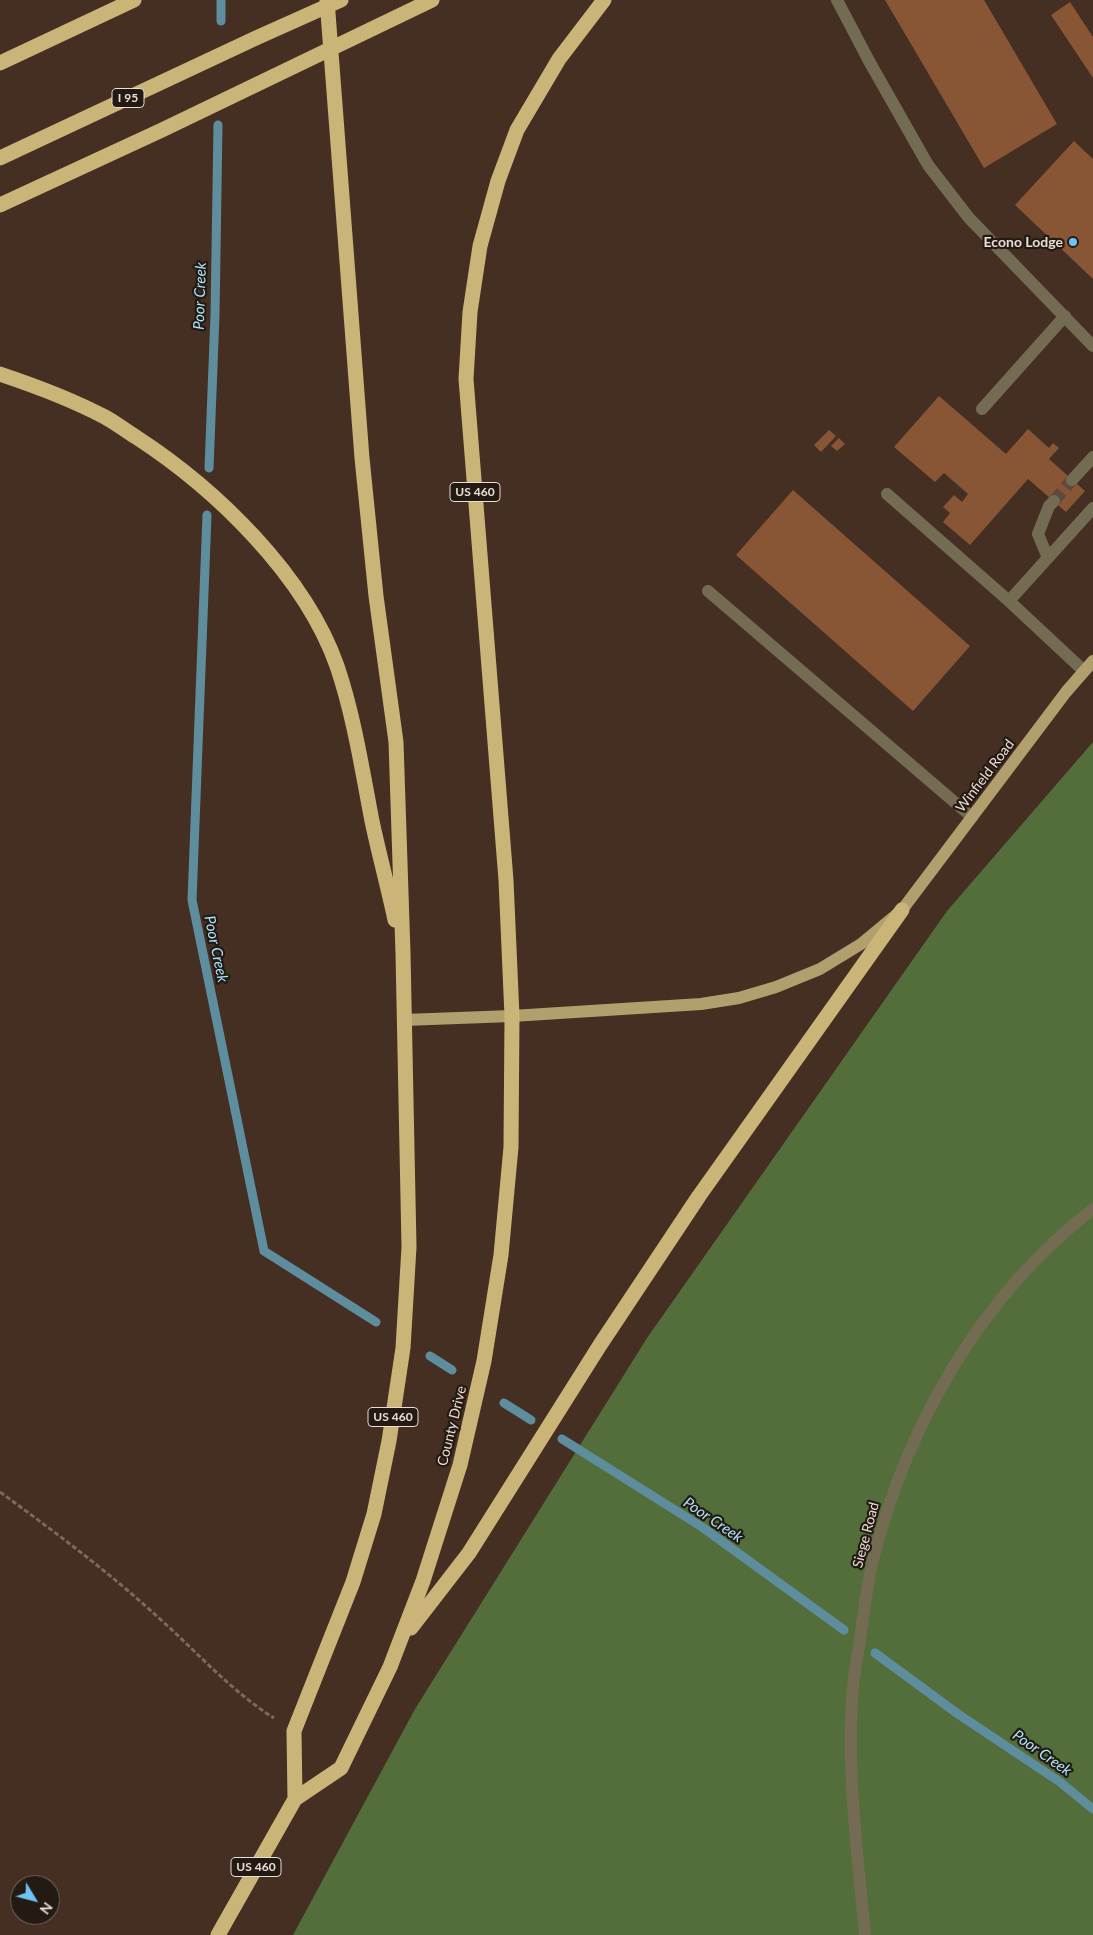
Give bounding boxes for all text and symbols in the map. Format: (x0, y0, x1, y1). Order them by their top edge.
road number: I 95 (112, 89, 144, 108)
place label: Econo Lodge (984, 234, 1063, 250)
marker: Econo Lodge (1067, 236, 1079, 248)
water label: Poor Creek (190, 262, 210, 330)
road number: US 460 (450, 482, 500, 502)
street label: Winfield Road (952, 736, 1018, 816)
water label: Poor Creek (200, 914, 232, 984)
street label: County Drive (434, 1384, 470, 1468)
road number: US 460 (368, 1408, 418, 1426)
water label: Poor Creek (680, 1494, 746, 1546)
street label: Siege Road (849, 1500, 883, 1570)
water label: Poor Creek (1009, 1726, 1075, 1780)
road number: US 460 (231, 1858, 281, 1876)
north arrow (10, 1875, 60, 1925)
text: N (37, 1899, 57, 1918)

